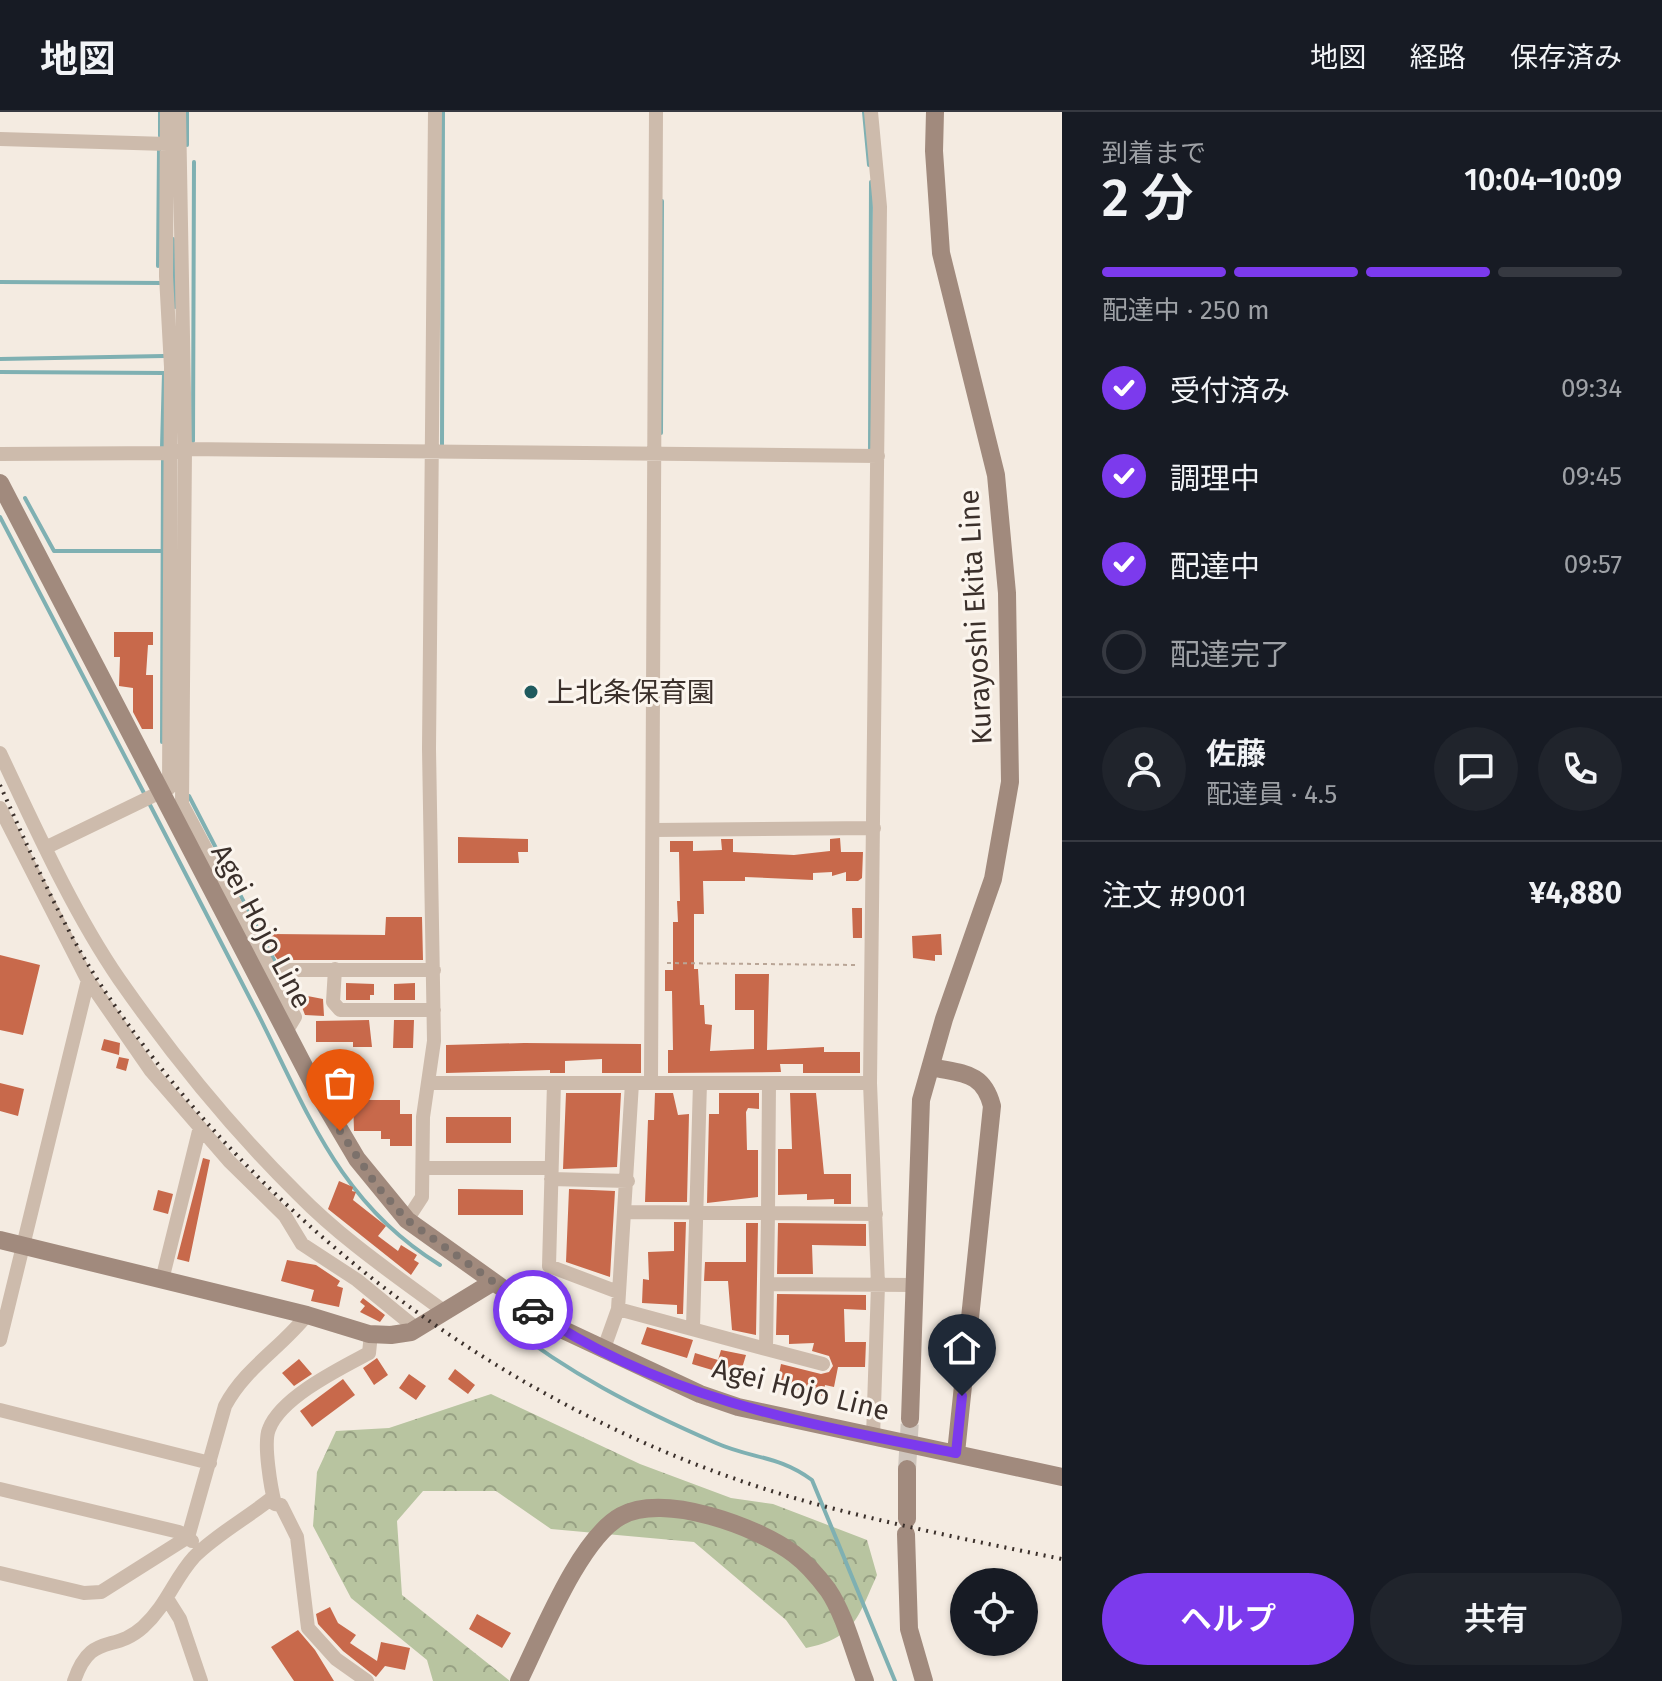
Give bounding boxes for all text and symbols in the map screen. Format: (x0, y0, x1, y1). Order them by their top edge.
text: 地図 (40, 36, 116, 82)
text: 地図 (1310, 41, 1366, 74)
text: 経路 (1410, 41, 1466, 74)
text: 保存済み (1510, 41, 1622, 74)
text: 到着まで (1102, 138, 1206, 169)
text: 10:04–10:09 (1464, 162, 1622, 198)
text: 2 分 (1102, 167, 1193, 230)
text: 配達中 · 250 m (1102, 295, 1270, 326)
icon: check (1102, 366, 1146, 410)
text: 受付済み (1170, 373, 1290, 409)
text: 09:34 (1561, 373, 1622, 404)
icon: check (1102, 454, 1146, 498)
text: 調理中 (1170, 461, 1260, 497)
text: 09:45 (1561, 461, 1622, 492)
street label: Kurayoshi Ekita Line (952, 489, 999, 745)
icon: check (1102, 542, 1146, 586)
text: 配達中 (1170, 549, 1260, 585)
text: 09:57 (1564, 549, 1622, 580)
text: 配達完了 (1170, 637, 1290, 673)
place label: 上北条保育園 (547, 676, 715, 709)
marker: 上北条保育園 (522, 683, 540, 701)
button: person (1102, 727, 1186, 811)
button: chat (1434, 727, 1518, 811)
button: phone (1538, 727, 1622, 811)
text: 佐藤 (1206, 736, 1266, 772)
text: 配達員 · 4.5 (1206, 779, 1337, 810)
street label: Agei Hojo Line (204, 838, 319, 1014)
text: ¥4,880 (1529, 875, 1622, 911)
text: 注文 #9001 (1102, 878, 1247, 914)
pin (306, 1049, 374, 1131)
icon: bag (318, 1061, 362, 1105)
courier (493, 1270, 573, 1350)
icon: car (511, 1288, 555, 1332)
pin (928, 1314, 996, 1396)
icon: home (940, 1326, 984, 1370)
street label: Agei Hojo Line (709, 1352, 893, 1427)
map controls (950, 1568, 1038, 1656)
button: locate (950, 1568, 1038, 1656)
button: ヘルプ (1102, 1573, 1354, 1665)
button: 共有 (1370, 1573, 1622, 1665)

